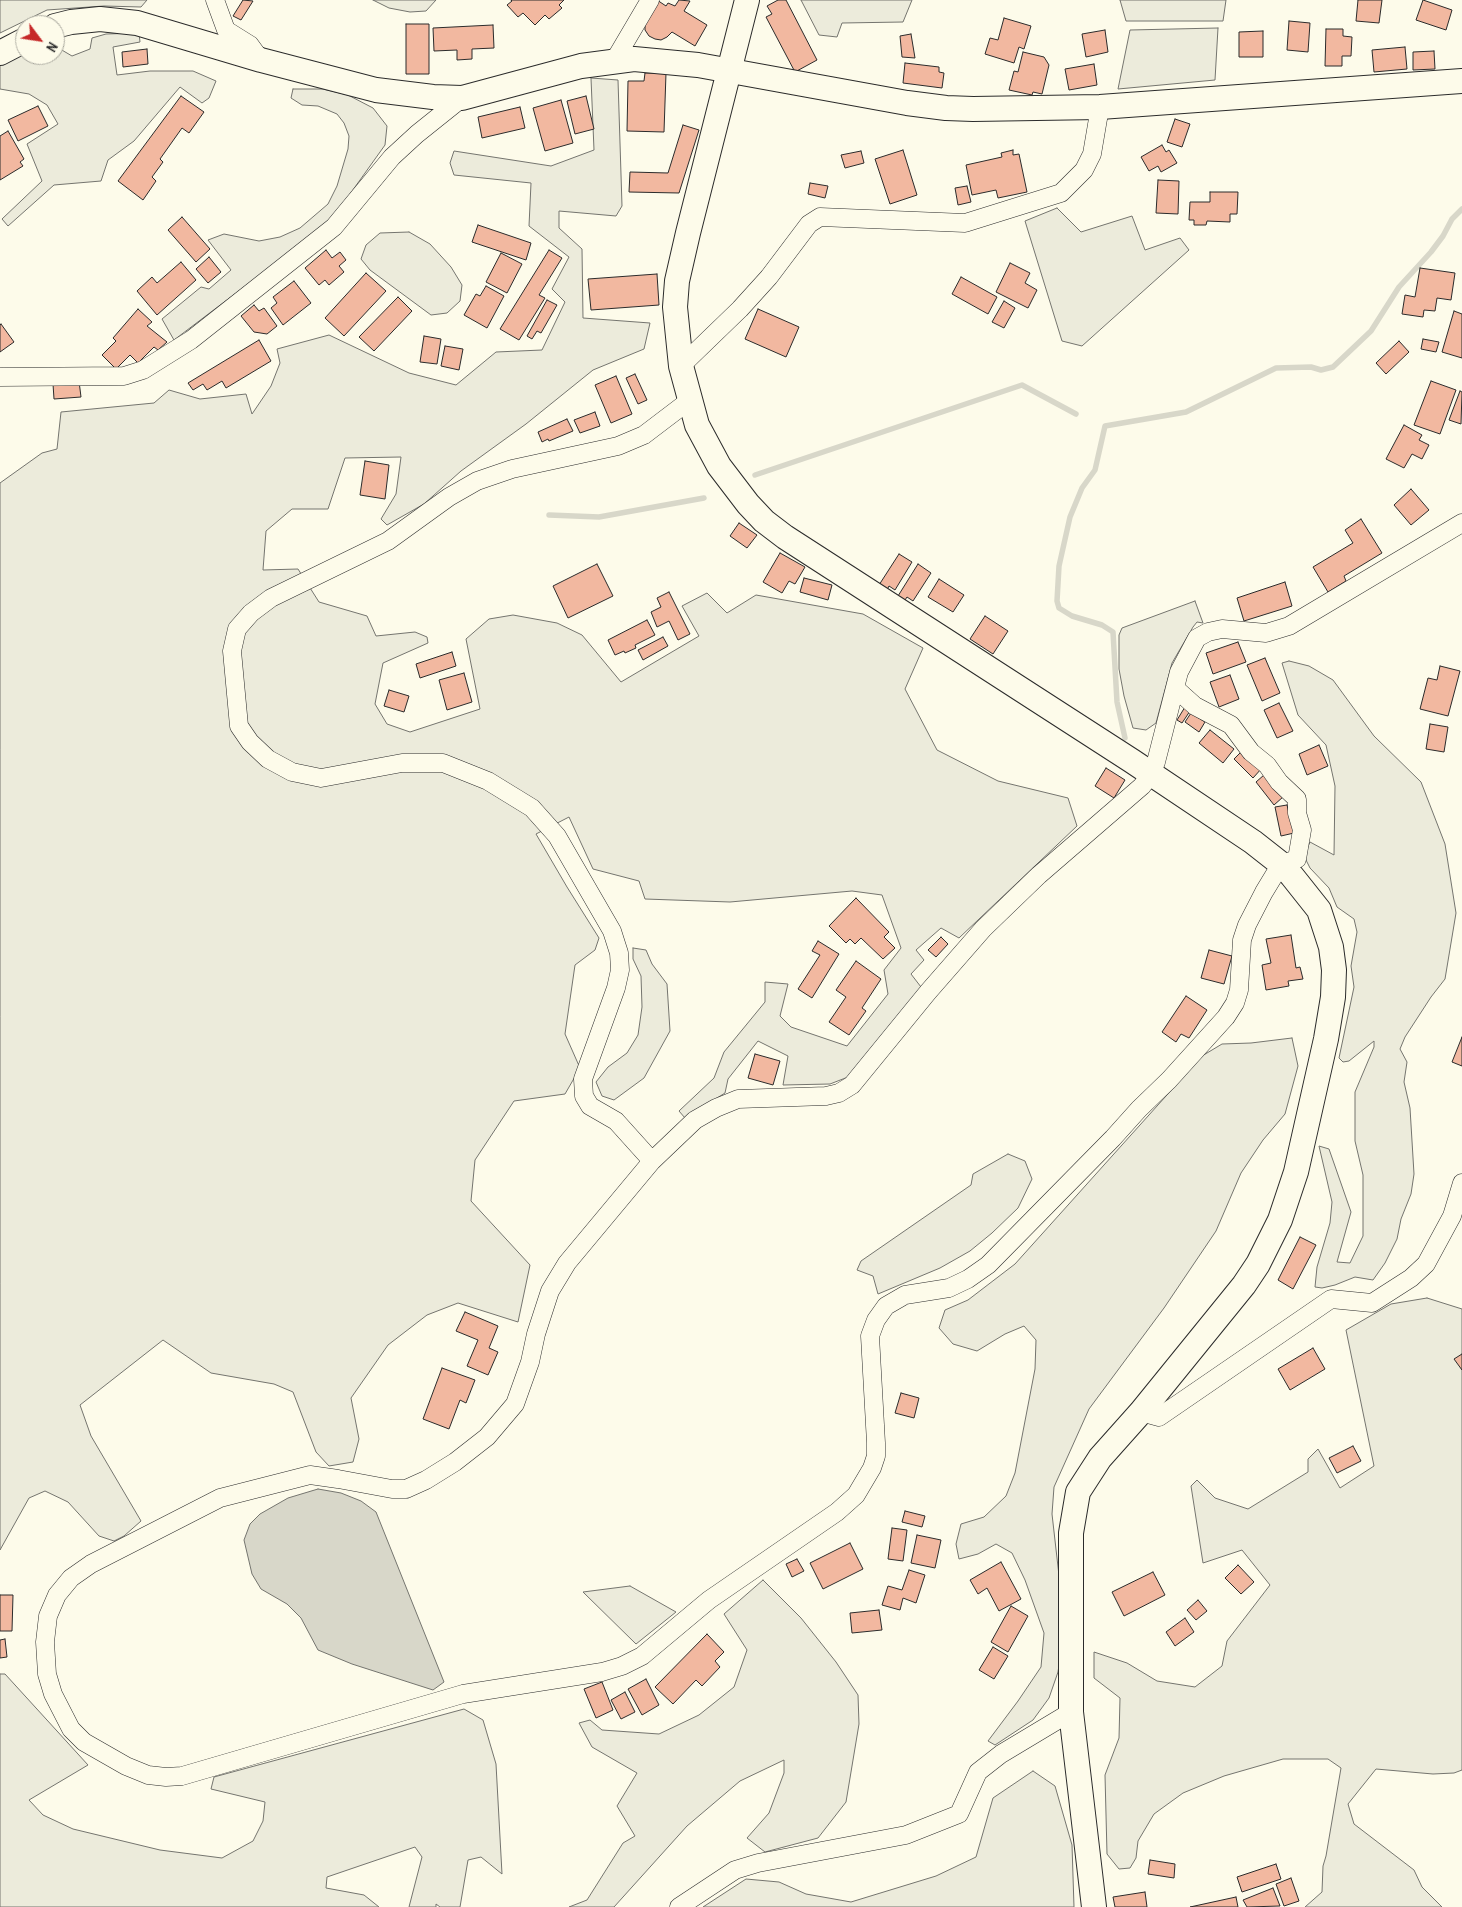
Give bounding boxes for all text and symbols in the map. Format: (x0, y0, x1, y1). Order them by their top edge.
north arrow (15, 15, 65, 65)
text: N (42, 39, 62, 55)

